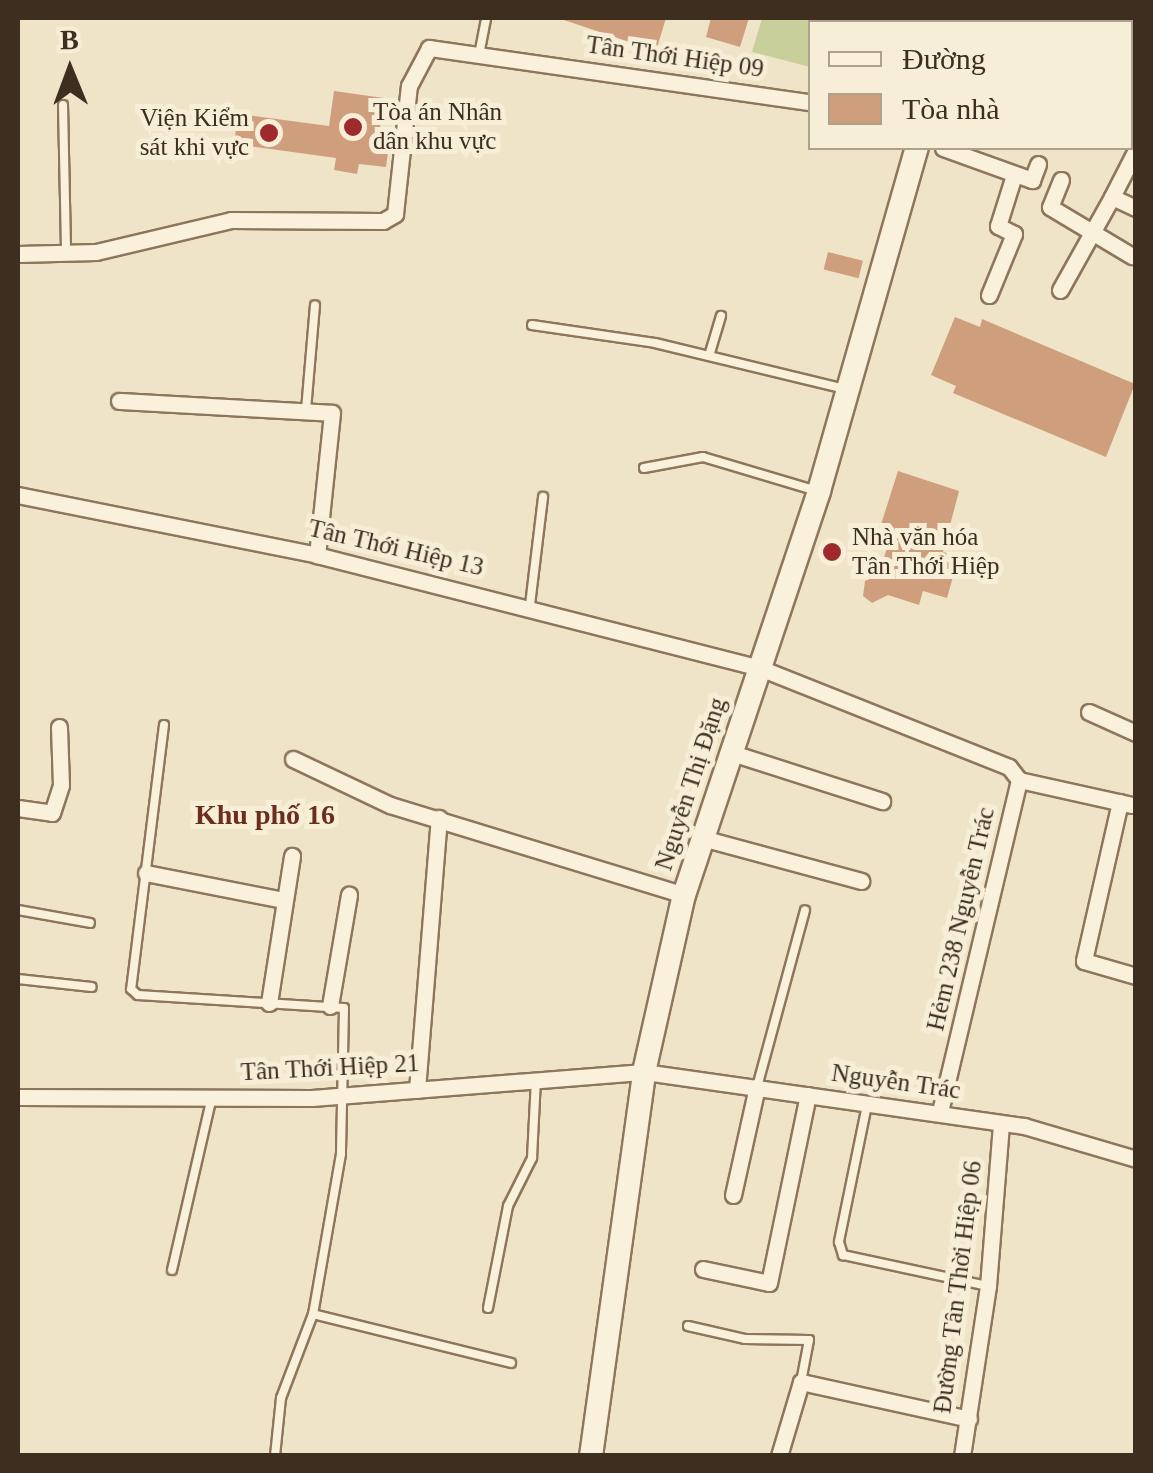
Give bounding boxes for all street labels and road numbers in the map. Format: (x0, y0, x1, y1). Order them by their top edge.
street label: Tân Thới Hiệp 09 (584, 30, 766, 84)
street label: Tân Thới Hiệp 13 (305, 513, 487, 583)
street label: Nguyễn Thị Đặng (649, 694, 733, 874)
street label: Hẻm 238 Nguyễn Trác (921, 804, 1001, 1034)
street label: Tân Thới Hiệp 21 (240, 1048, 420, 1088)
street label: Nguyễn Trác (829, 1058, 963, 1106)
street label: Đường Tân Thời Hiệp 06 (928, 1159, 988, 1415)

